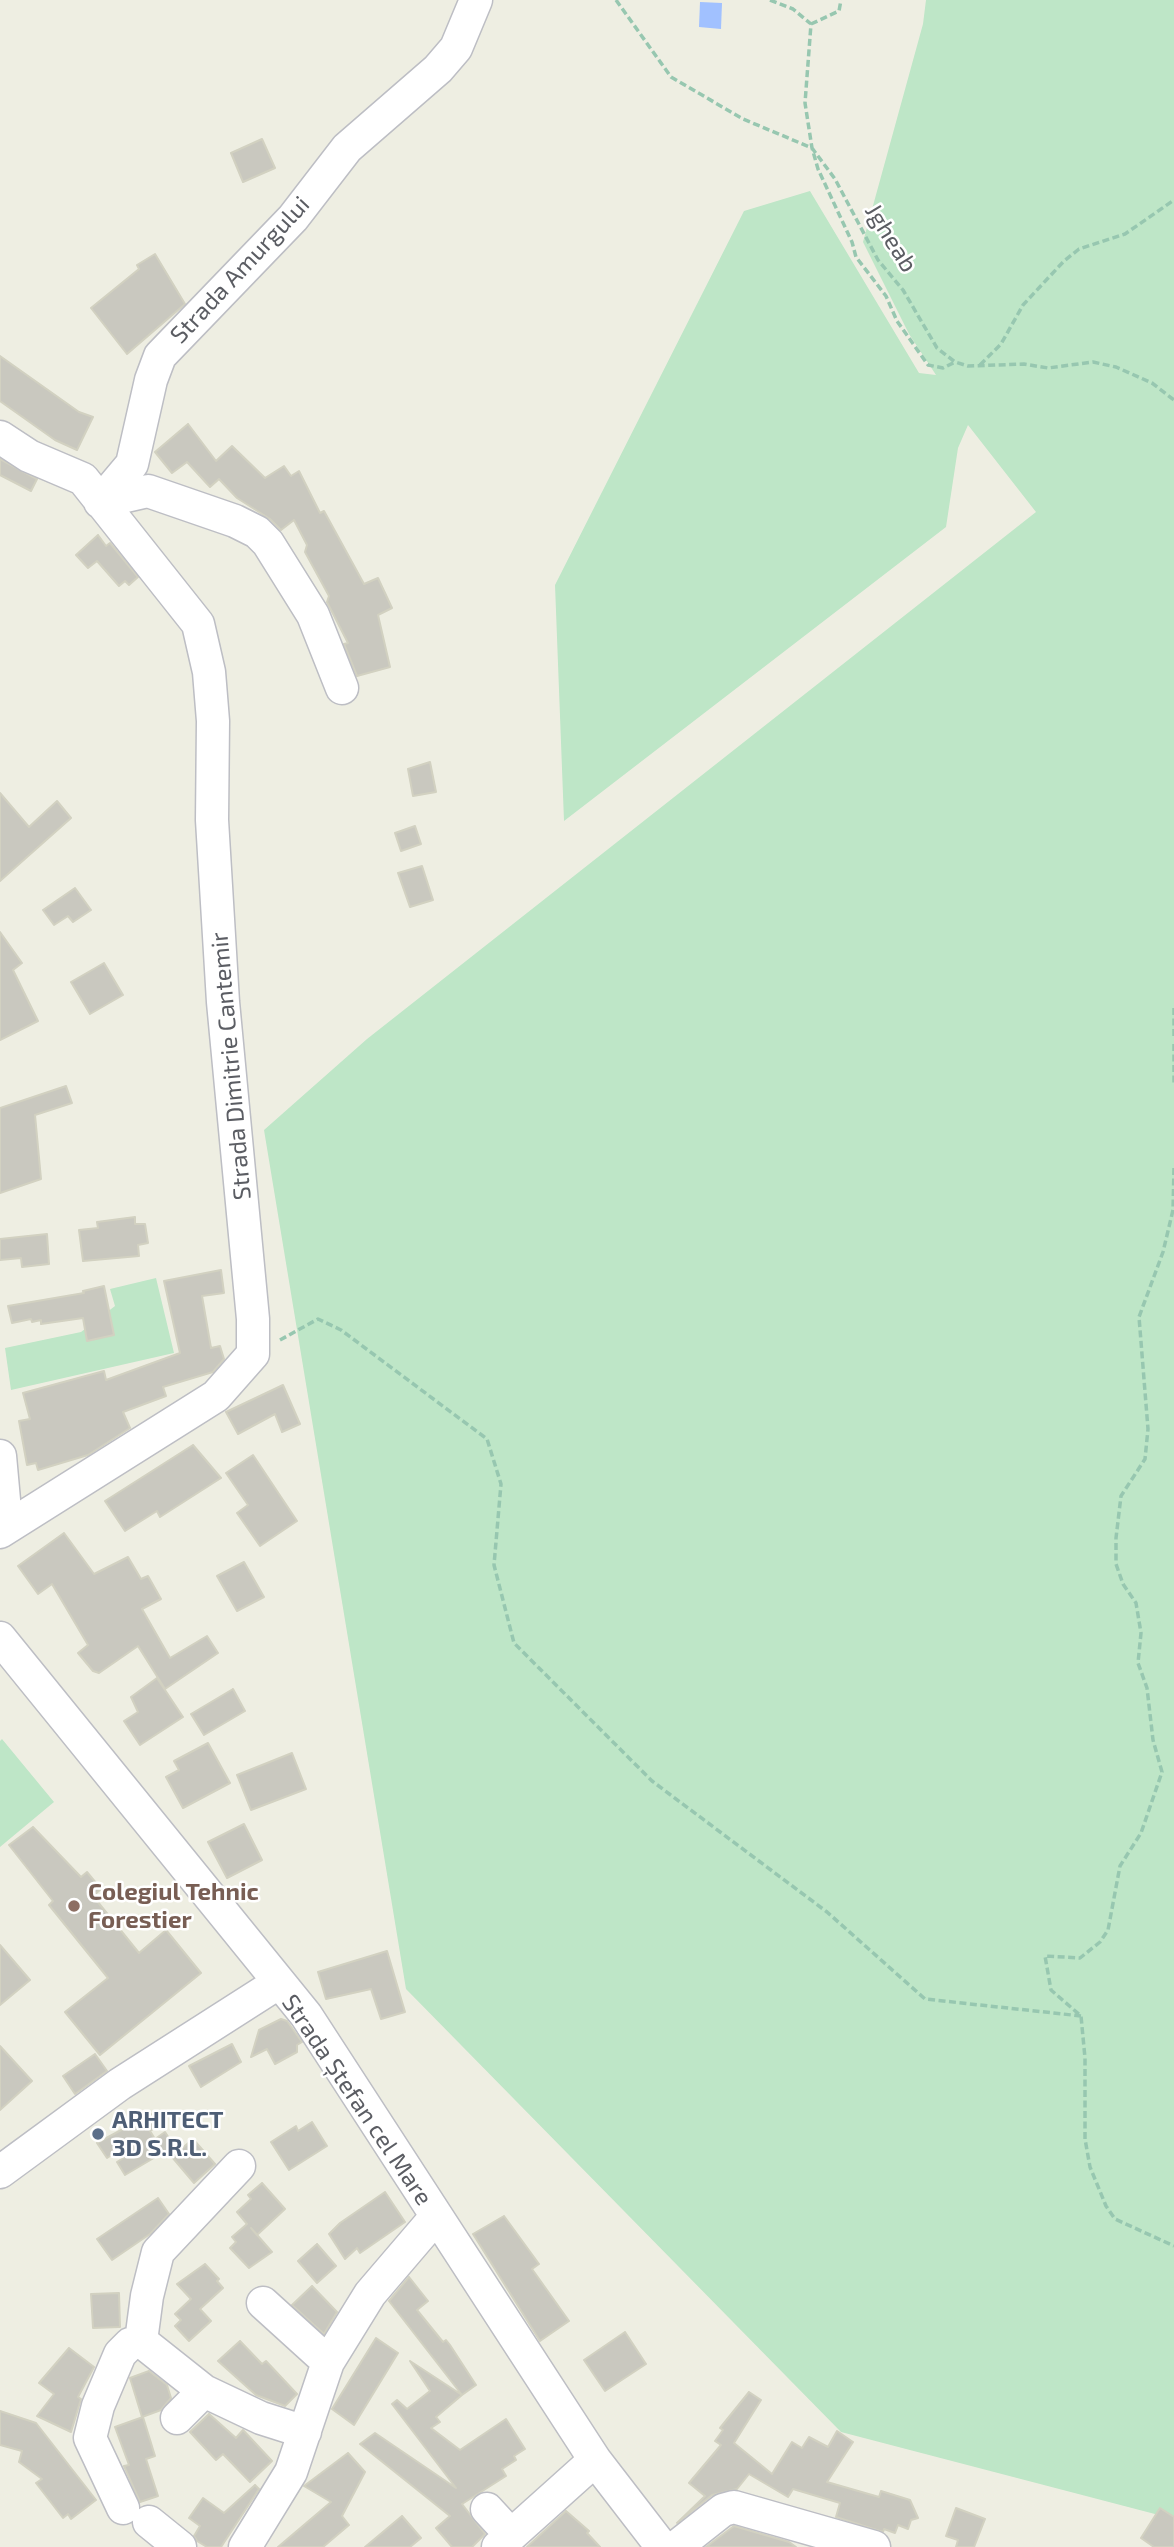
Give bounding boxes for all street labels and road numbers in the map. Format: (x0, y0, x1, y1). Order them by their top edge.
street label: Strada Amurgului (164, 191, 316, 349)
street label: Jgheab (859, 199, 923, 277)
street label: Strada Dimitrie Cantemir (205, 931, 257, 1201)
street label: Strada Ștefan cel Mare (276, 1989, 438, 2211)

